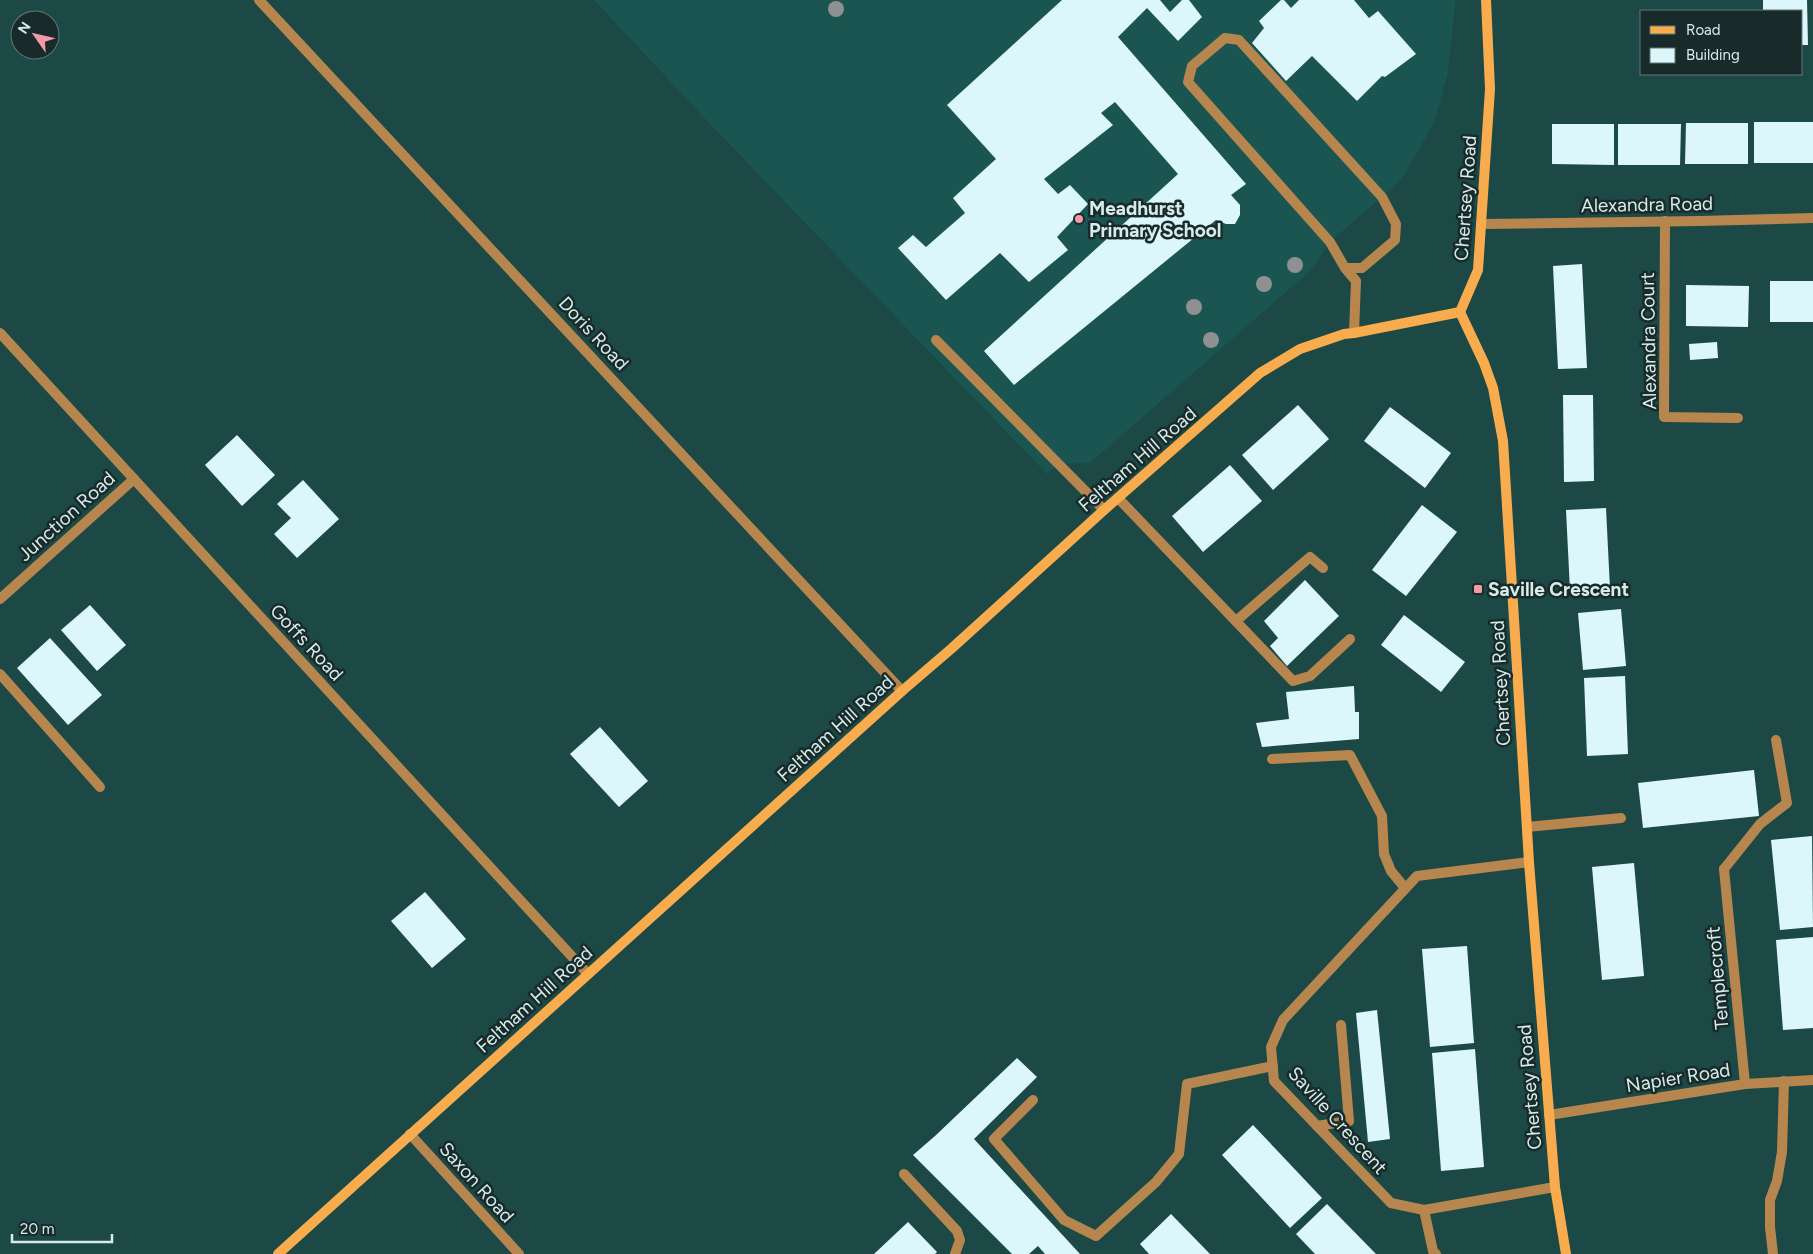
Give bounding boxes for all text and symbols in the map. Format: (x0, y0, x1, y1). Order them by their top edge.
north arrow (10, 10, 60, 60)
legend (1640, 10, 1803, 75)
text: N (15, 19, 35, 37)
text: Road (1686, 21, 1721, 39)
text: Building (1686, 46, 1740, 64)
street label: Chertsey Road (1450, 135, 1481, 262)
street label: Alexandra Road (1581, 192, 1713, 217)
place label: Meadhurst Primary School (1089, 197, 1221, 242)
marker: Meadhurst Primary School (1073, 213, 1085, 225)
street label: Alexandra Court (1636, 272, 1661, 410)
street label: Doris Road (554, 292, 633, 375)
street label: Feltham Hill Road (1074, 402, 1201, 517)
street label: Junction Road (13, 467, 120, 566)
place label: Saville Crescent (1488, 578, 1629, 601)
marker: Saville Crescent (1472, 583, 1484, 595)
street label: Goffs Road (265, 599, 348, 686)
street label: Chertsey Road (1486, 620, 1515, 746)
street label: Feltham Hill Road (772, 670, 898, 787)
street label: Templecroft (1702, 925, 1733, 1031)
street label: Feltham Hill Road (471, 941, 597, 1058)
street label: Chertsey Road (1513, 1023, 1546, 1151)
street label: Napier Road (1624, 1058, 1732, 1097)
street label: Saville Crescent (1283, 1062, 1392, 1179)
street label: Saxon Road (435, 1137, 519, 1227)
scale bar (12, 1212, 112, 1244)
text: 20 m (20, 1220, 54, 1238)

